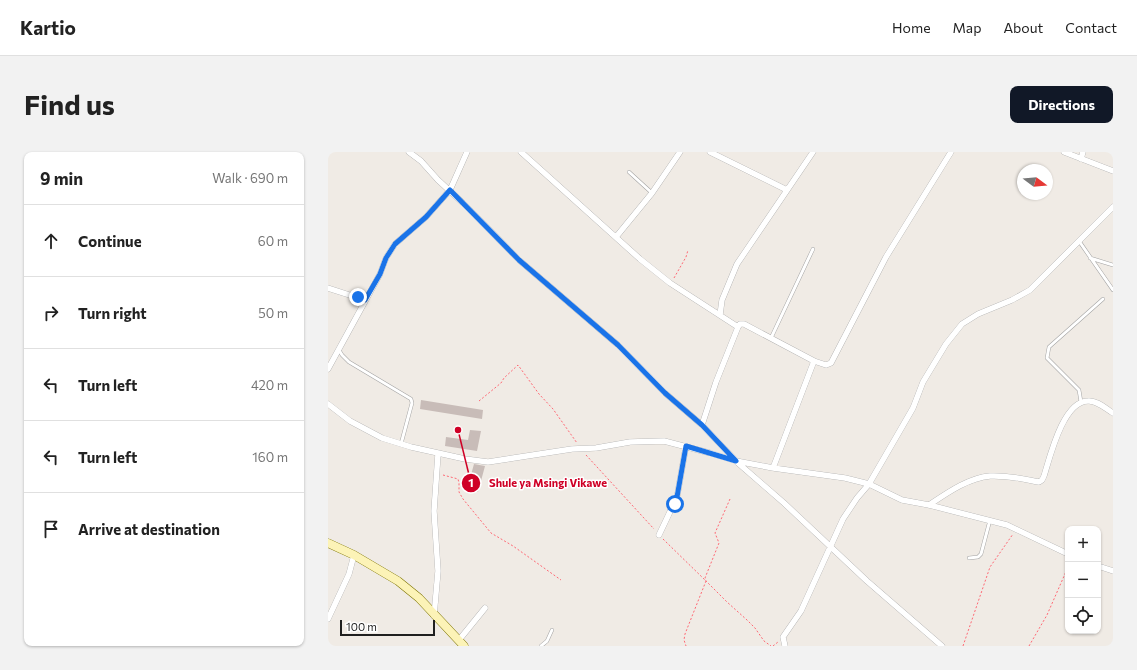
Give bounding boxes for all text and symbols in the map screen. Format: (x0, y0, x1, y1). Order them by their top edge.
text: Kartio (20, 16, 76, 39)
text: Home (892, 19, 931, 36)
text: Map (953, 19, 981, 36)
text: About (1003, 19, 1043, 36)
text: Contact (1065, 19, 1117, 36)
button: Directions (1010, 86, 1113, 123)
text: Find us (24, 87, 115, 121)
north arrow (1017, 164, 1053, 200)
text: 9 min (40, 168, 83, 189)
text: Walk · 690 m (212, 170, 288, 186)
icon: ahead (40, 230, 62, 252)
text: Continue (78, 232, 142, 250)
text: 60 m (258, 233, 288, 249)
route end (349, 288, 367, 306)
icon: right (40, 302, 62, 324)
text: Turn right (78, 304, 147, 322)
text: 50 m (258, 305, 288, 321)
icon: left (40, 374, 62, 396)
text: Turn left (78, 376, 137, 394)
text: 420 m (251, 377, 288, 393)
icon: left (40, 446, 62, 468)
text: Turn left (78, 448, 137, 466)
text: 160 m (252, 449, 288, 465)
callout: Shule ya Msingi Vikawe (461, 471, 615, 494)
text: 1 (468, 475, 474, 489)
text: Shule ya Msingi Vikawe (489, 476, 607, 489)
route start (666, 495, 684, 513)
icon: arrive (40, 518, 62, 540)
text: Arrive at destination (78, 520, 220, 538)
map controls (1065, 526, 1101, 634)
button: + (1065, 526, 1101, 562)
button: − (1065, 562, 1101, 598)
button: locate (1065, 598, 1101, 634)
scale bar (340, 618, 435, 637)
text: 100 m (346, 620, 377, 633)

